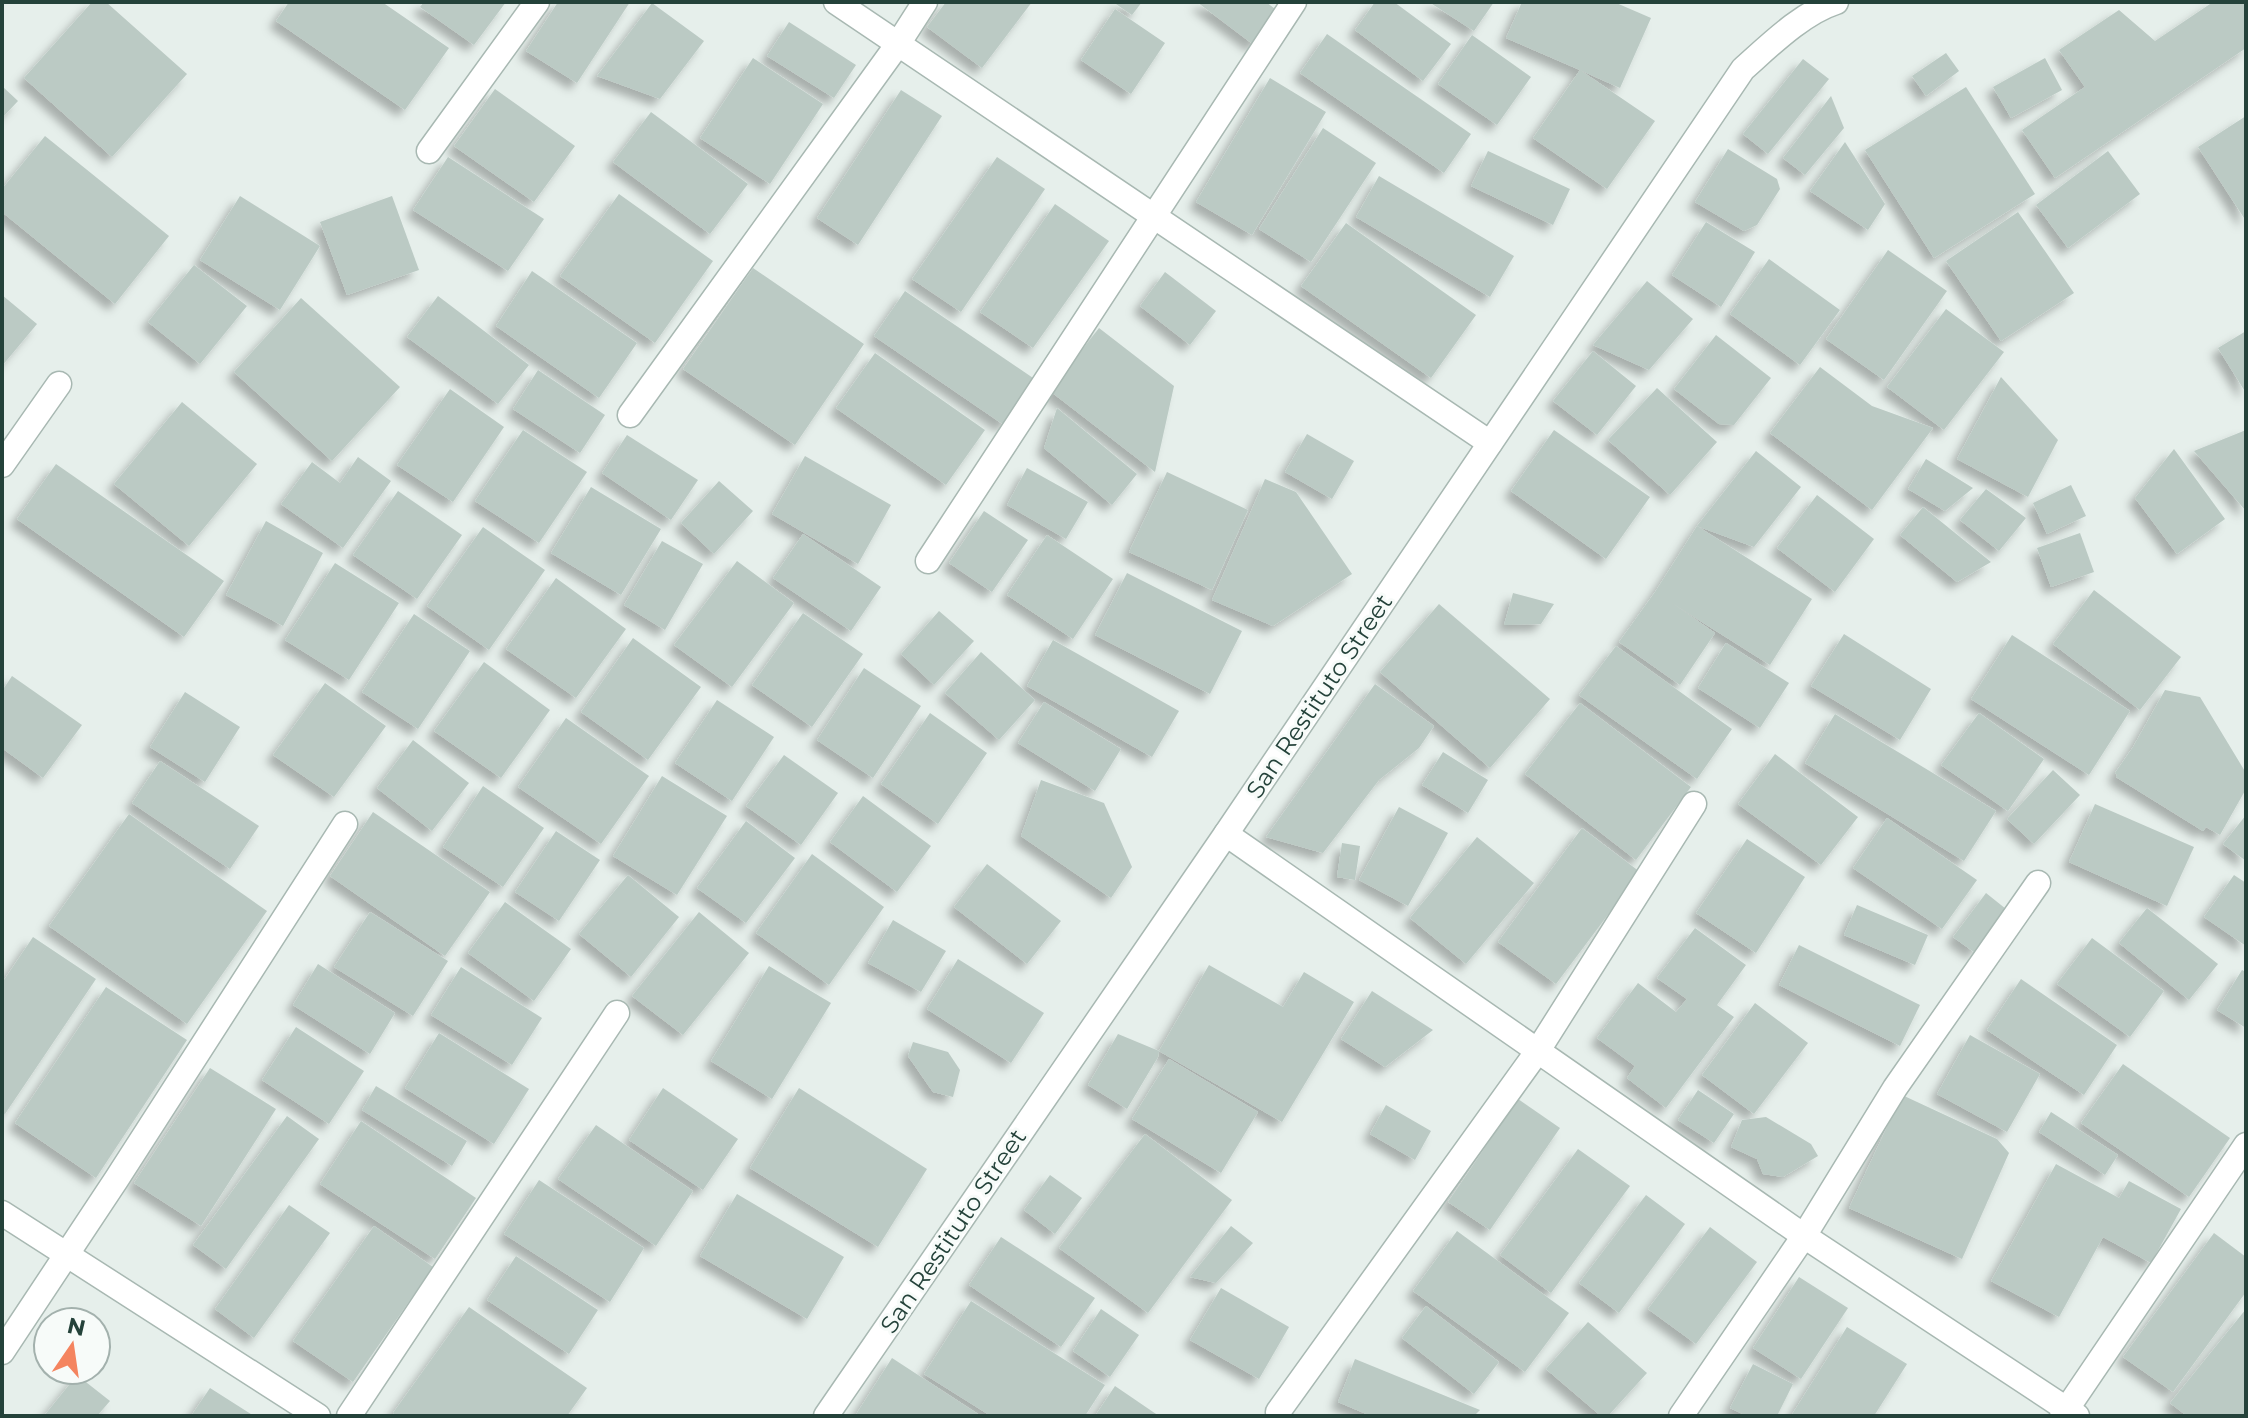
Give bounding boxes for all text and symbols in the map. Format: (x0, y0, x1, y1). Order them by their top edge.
street label: San Restituto Street (1240, 588, 1398, 804)
street label: San Restituto Street (874, 1123, 1032, 1339)
north arrow (32, 1306, 112, 1386)
text: N (65, 1312, 88, 1342)

